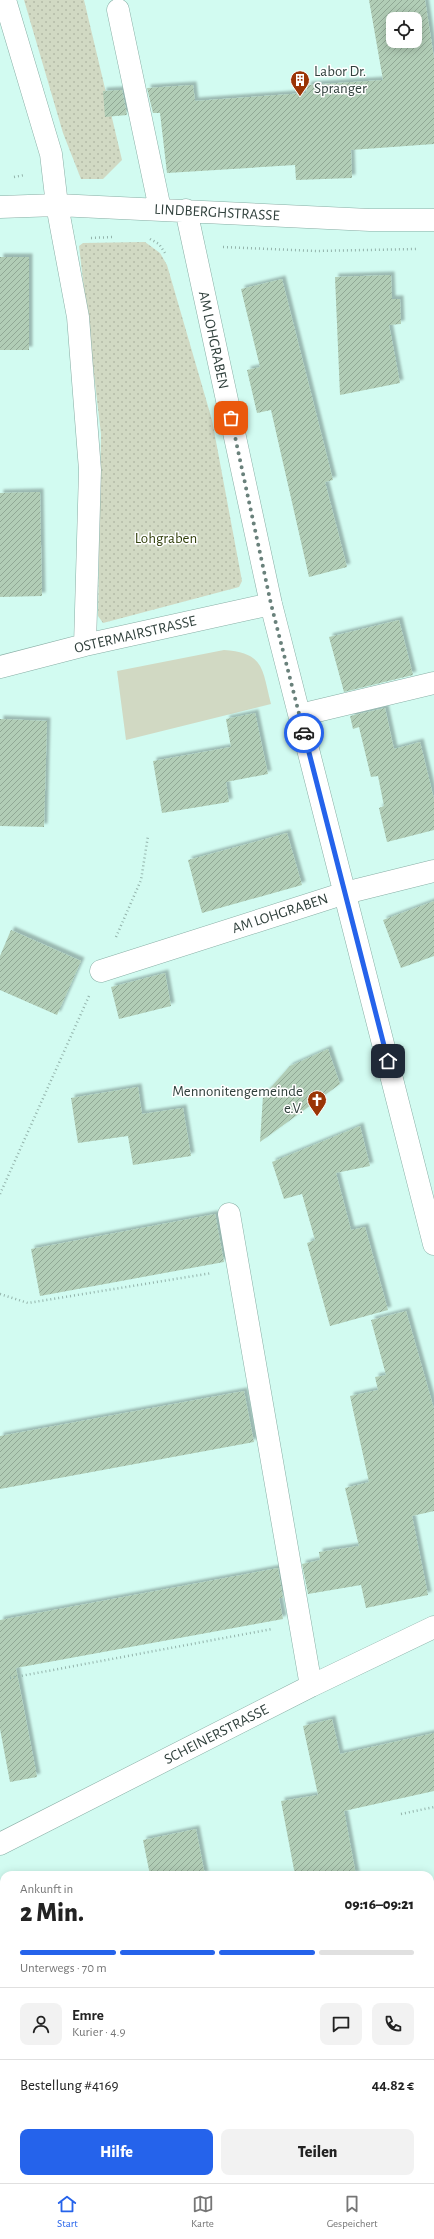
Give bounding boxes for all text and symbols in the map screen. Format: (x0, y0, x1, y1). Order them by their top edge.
map controls (386, 12, 422, 48)
button: locate (386, 12, 422, 48)
place label: Labor Dr. Spranger (314, 64, 367, 96)
building icon: Labor Dr. Spranger (289, 69, 311, 97)
street label: LINDBERGHSTRASSE (154, 202, 280, 223)
street label: AM LOHGRABEN (196, 290, 231, 390)
pin (214, 401, 248, 435)
icon: bag (220, 407, 242, 429)
park label: Lohgraben (135, 531, 197, 546)
street label: OSTERMAIRSTRASSE (73, 613, 198, 656)
courier (284, 713, 324, 753)
icon: car (293, 722, 315, 744)
street label: AM LOHGRABEN (230, 891, 330, 936)
pin (371, 1044, 405, 1078)
icon: home (377, 1050, 399, 1072)
place label: Mennonitengemeinde e.V. (172, 1084, 303, 1116)
church icon: Mennonitengemeinde e.V. (306, 1089, 328, 1117)
street label: SCHEINERSTRASSE (162, 1702, 271, 1767)
text: Ankunft in (20, 1883, 73, 1896)
text: 09:16–09:21 (345, 1897, 414, 1912)
text: 2 Min. (20, 1900, 84, 1926)
text: Unterwegs · 70 m (20, 1962, 107, 1975)
button: person (20, 2003, 62, 2045)
button: chat (320, 2003, 362, 2045)
button: phone (372, 2003, 414, 2045)
text: Emre (72, 2008, 104, 2023)
text: Kurier · 4.9 (72, 2026, 126, 2039)
text: Bestellung #4169 (20, 2078, 119, 2093)
text: 44.82 € (372, 2078, 414, 2093)
button: Hilfe (20, 2129, 213, 2175)
button: Teilen (221, 2129, 414, 2175)
tab: Start (56, 2193, 78, 2230)
tab: Karte (191, 2193, 214, 2230)
tab: Gespeichert (327, 2193, 378, 2230)

